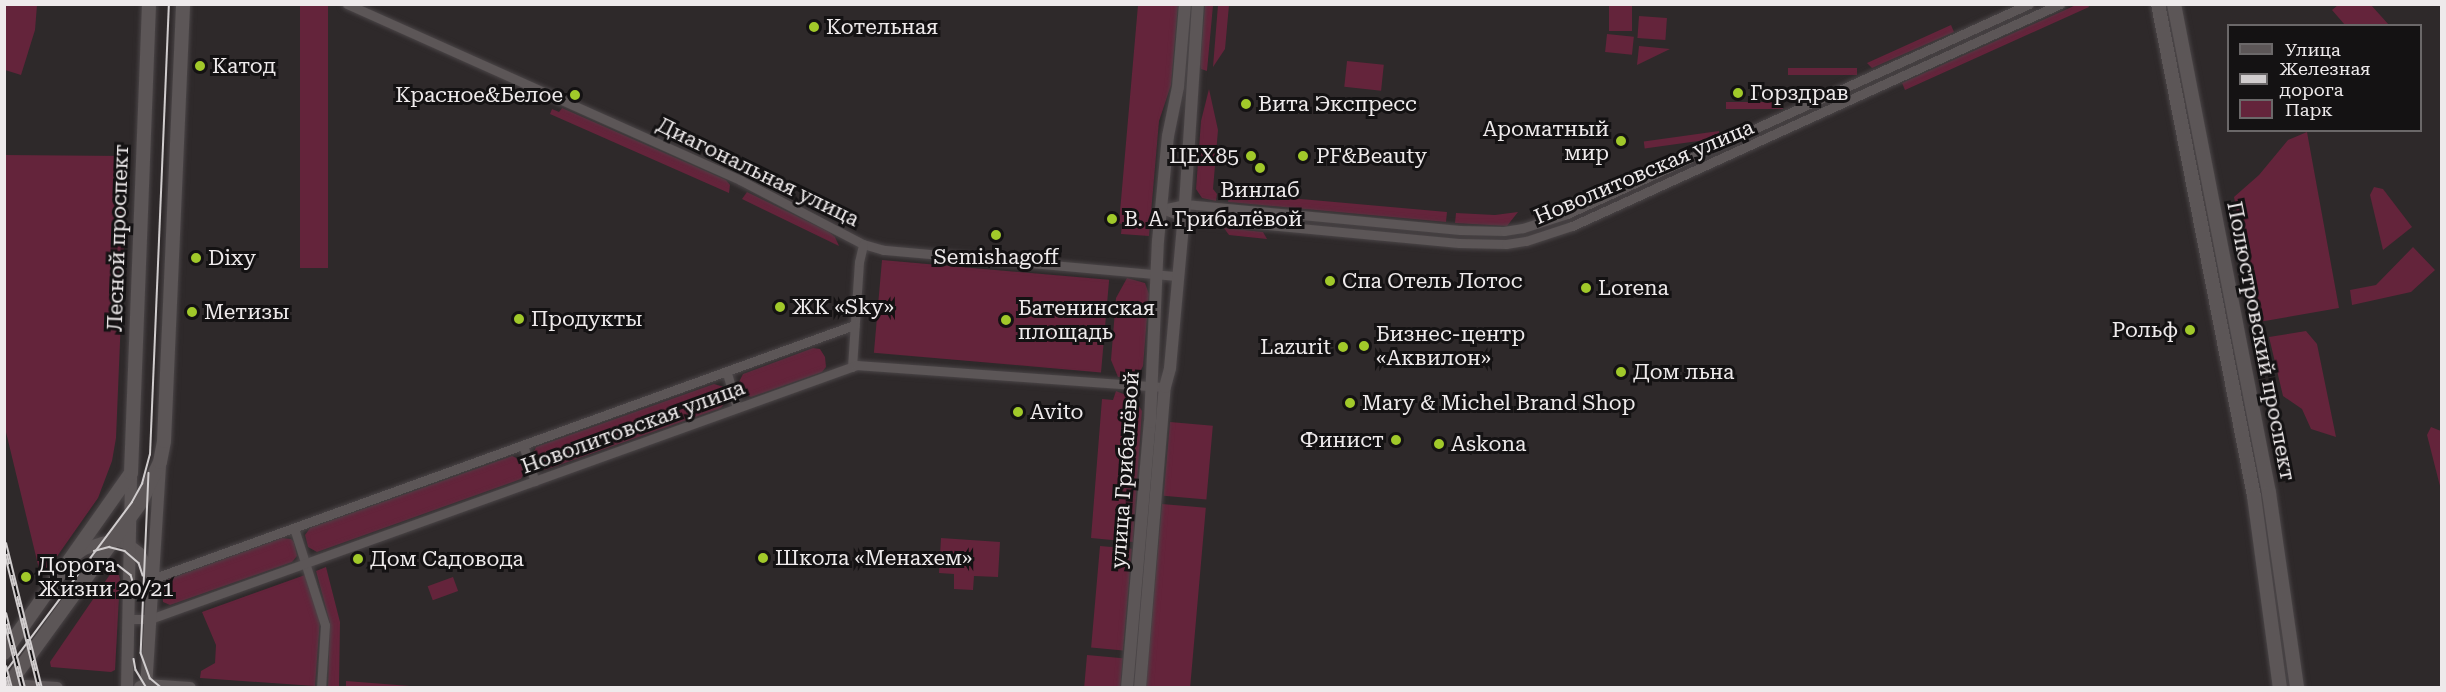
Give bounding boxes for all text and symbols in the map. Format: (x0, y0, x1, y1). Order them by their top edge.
place label: Котельная (826, 14, 938, 40)
marker: Котельная (807, 20, 821, 34)
legend (2227, 24, 2422, 132)
text: Улица (2285, 39, 2341, 60)
place label: Катод (212, 53, 276, 79)
text: Железная дорога (2280, 58, 2370, 100)
marker: Катод (193, 59, 207, 73)
place label: Горздрав (1750, 80, 1849, 106)
place label: Красное&Белое (395, 82, 563, 108)
marker: Горздрав (1731, 86, 1745, 100)
marker: Красное&Белое (568, 88, 582, 102)
place label: Вита Экспресс (1258, 91, 1417, 117)
marker: Вита Экспресс (1239, 97, 1253, 111)
text: Парк (2285, 99, 2333, 120)
street label: Диагональная улица (653, 112, 863, 232)
street label: Новолитовская улица (1530, 114, 1758, 230)
place label: Ароматный мир (1483, 116, 1609, 166)
marker: Ароматный мир (1614, 134, 1628, 148)
place label: ЦЕХ85 (1169, 143, 1239, 169)
place label: PF&Beauty (1316, 143, 1427, 169)
street label: Лесной проспект (102, 144, 134, 332)
marker: PF&Beauty (1294, 147, 1312, 165)
marker: ЦЕХ85 (1244, 149, 1258, 163)
marker: Винлаб (1253, 161, 1267, 175)
place label: Винлаб (1220, 177, 1300, 203)
street label: Полюстровский проспект (2222, 199, 2300, 483)
place label: В. А. Грибалёвой (1124, 206, 1302, 232)
marker: В. А. Грибалёвой (1105, 212, 1119, 226)
marker: Semishagoff (989, 228, 1003, 242)
place label: Semishagoff (933, 244, 1059, 270)
place label: Dixy (208, 245, 256, 271)
marker: Dixy (189, 251, 203, 265)
place label: Спа Отель Лотос (1342, 268, 1522, 294)
marker: Спа Отель Лотос (1323, 274, 1337, 288)
place label: Lorena (1598, 275, 1669, 301)
marker: Lorena (1579, 281, 1593, 295)
place label: ЖК «Sky» (792, 294, 894, 320)
place label: Батенинская площадь (1018, 295, 1155, 345)
place label: Метизы (204, 299, 290, 325)
marker: ЖК «Sky» (773, 300, 787, 314)
marker: Метизы (185, 305, 199, 319)
place label: Продукты (531, 306, 643, 332)
marker: Продукты (512, 312, 526, 326)
marker: Батенинская площадь (999, 313, 1013, 327)
place label: Рольф (2112, 317, 2178, 343)
place label: Бизнес-центр «Аквилон» (1376, 321, 1525, 371)
marker: Рольф (2183, 323, 2197, 337)
place label: Lazurit (1260, 334, 1331, 360)
marker: Бизнес-центр «Аквилон» (1357, 339, 1371, 353)
marker: Lazurit (1336, 340, 1350, 354)
place label: Дом льна (1633, 359, 1734, 385)
marker: Дом льна (1614, 365, 1628, 379)
street label: улица Грибалёвой (1106, 371, 1144, 569)
street label: Новолитовская улица (518, 375, 748, 479)
place label: Mary & Michel Brand Shop (1362, 390, 1635, 416)
marker: Mary & Michel Brand Shop (1343, 396, 1357, 410)
place label: Avito (1030, 399, 1083, 425)
marker: Avito (1011, 405, 1025, 419)
place label: Финист (1300, 427, 1384, 453)
place label: Askona (1451, 431, 1526, 457)
marker: Финист (1389, 433, 1403, 447)
marker: Askona (1432, 437, 1446, 451)
place label: Школа «Менахем» (775, 545, 972, 571)
place label: Дом Садовода (370, 546, 524, 572)
marker: Школа «Менахем» (756, 551, 770, 565)
place label: Дорога Жизни 20/21 (38, 552, 174, 602)
marker: Дом Садовода (351, 552, 365, 566)
marker: Дорога Жизни 20/21 (19, 570, 33, 584)

